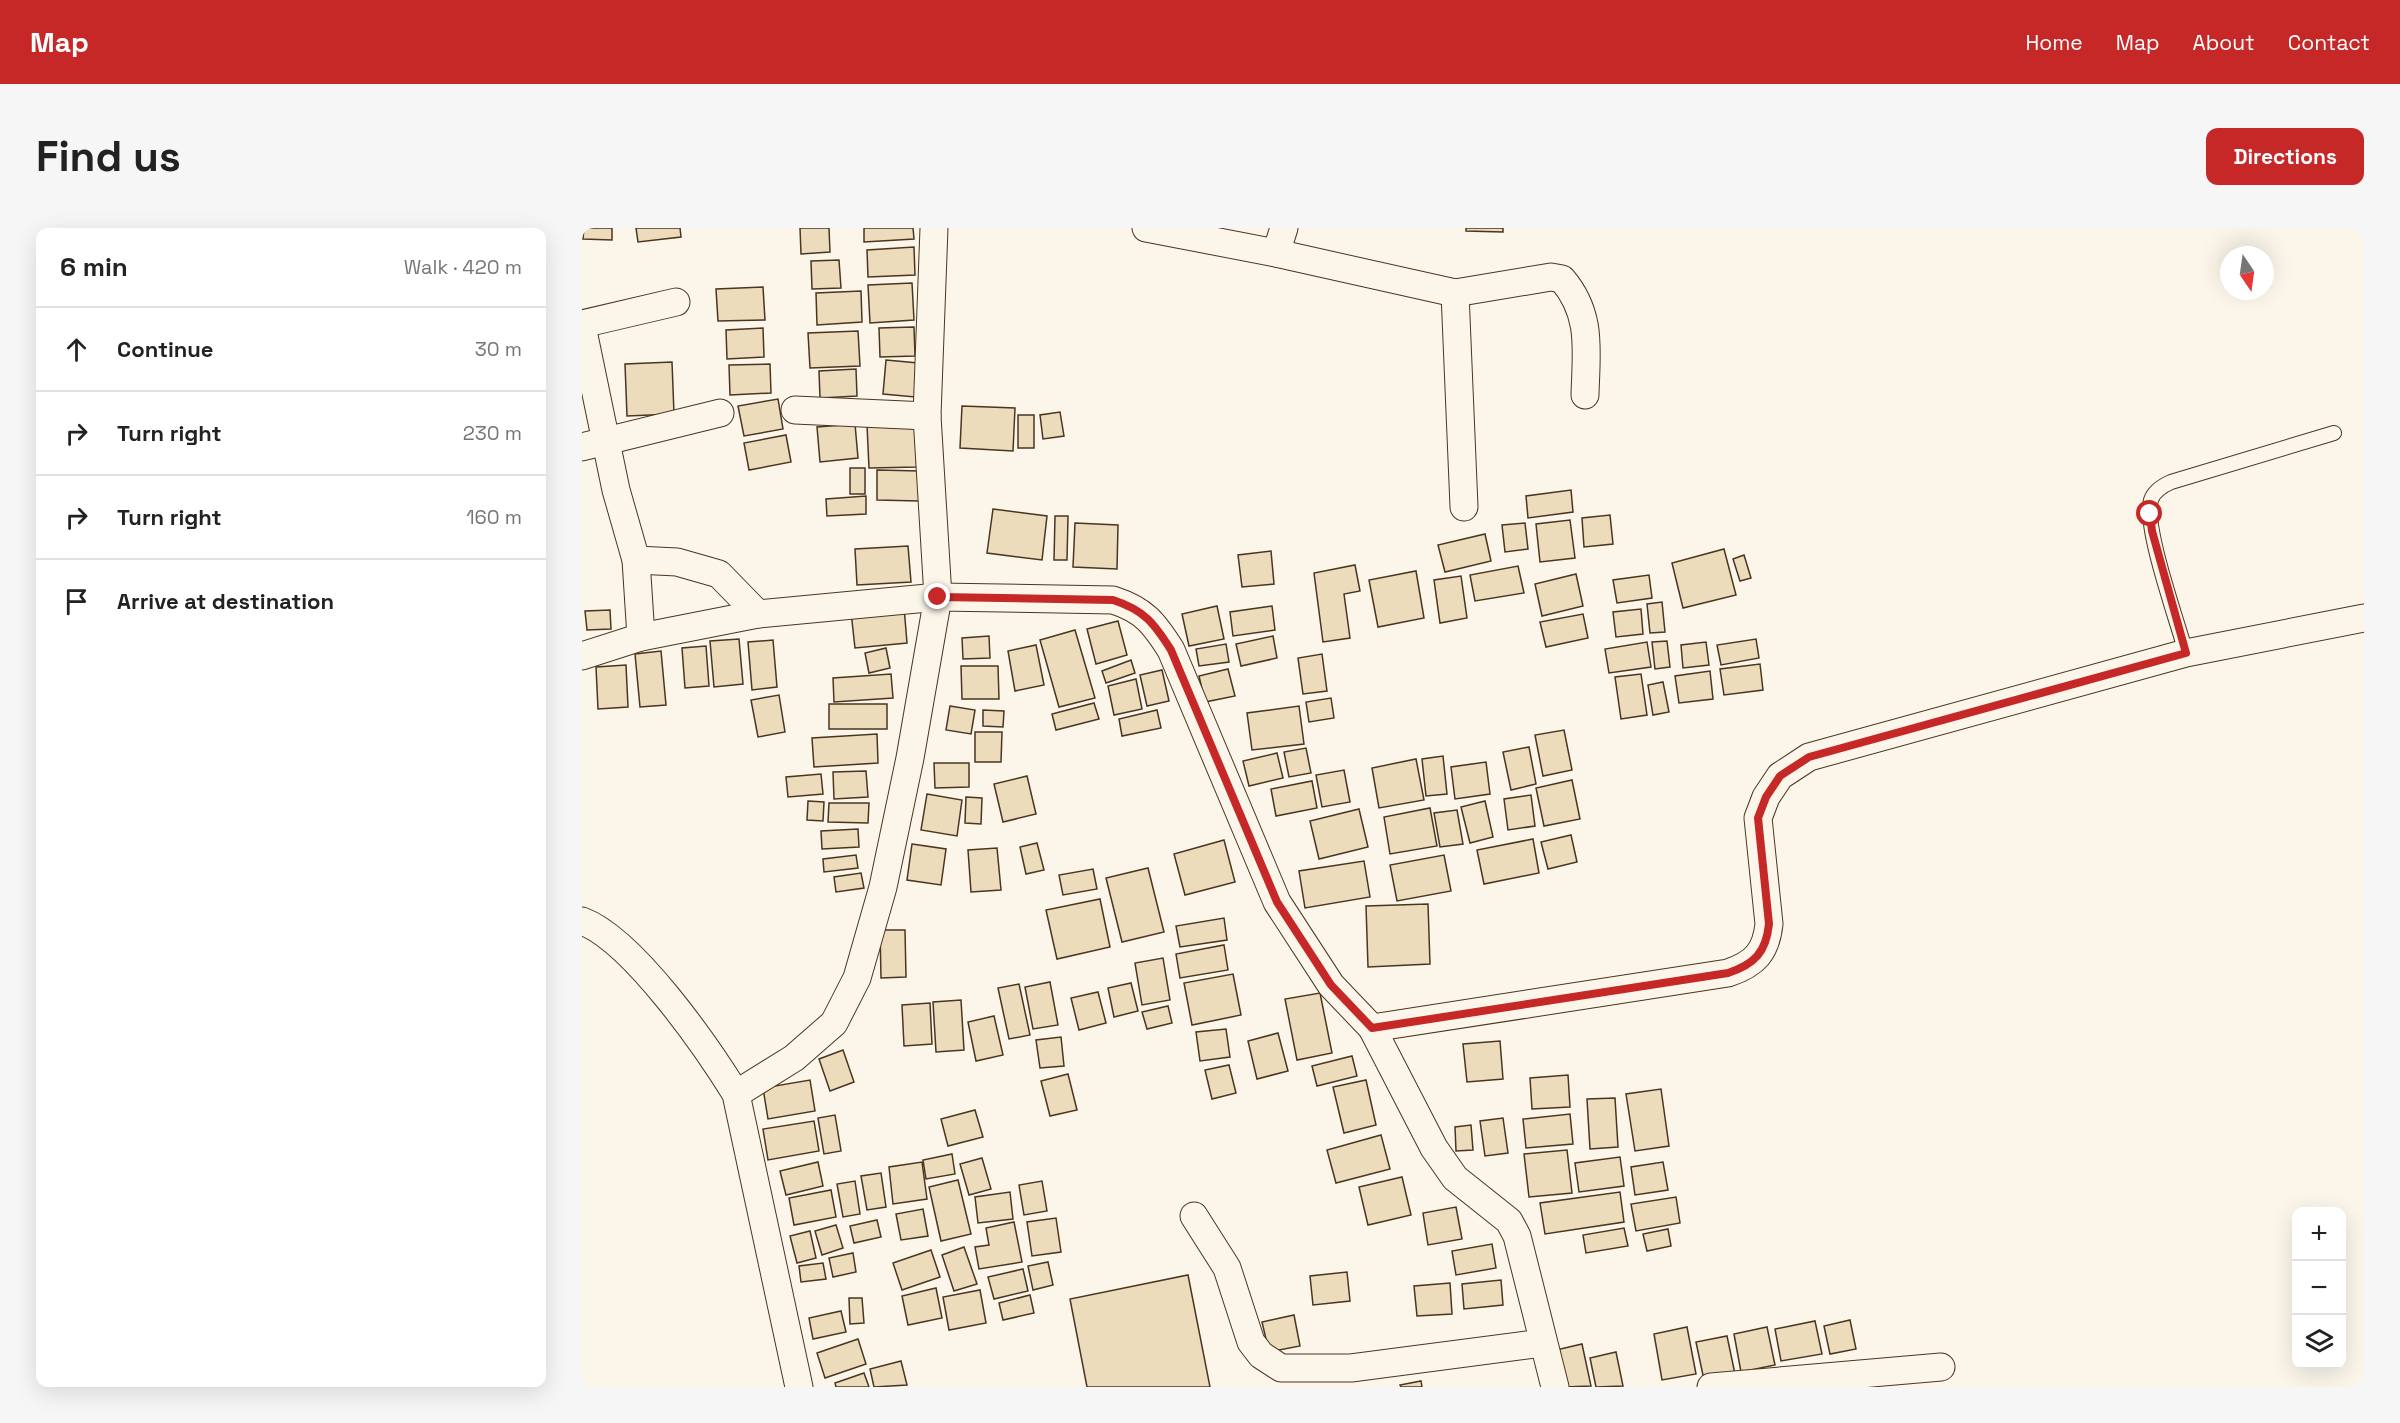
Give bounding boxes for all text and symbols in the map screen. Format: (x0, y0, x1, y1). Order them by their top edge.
text: Map (30, 24, 89, 60)
text: Home (2025, 29, 2083, 56)
text: Map (2116, 29, 2160, 56)
text: About (2193, 29, 2255, 56)
text: Contact (2288, 29, 2370, 56)
button: Directions (2206, 128, 2364, 185)
text: Find us (36, 130, 181, 183)
north arrow (2220, 246, 2274, 300)
text: 6 min (60, 250, 128, 284)
text: Walk · 420 m (404, 254, 522, 280)
icon: ahead (60, 333, 93, 366)
text: Continue (117, 335, 213, 363)
text: 30 m (475, 336, 522, 362)
icon: right (60, 417, 93, 450)
text: Turn right (117, 419, 222, 447)
text: 230 m (463, 420, 522, 446)
route start (2136, 500, 2162, 526)
icon: right (60, 501, 93, 534)
text: Turn right (117, 503, 222, 531)
text: 160 m (466, 504, 522, 530)
route end (924, 583, 950, 609)
icon: arrive (60, 585, 93, 618)
text: Arrive at destination (117, 587, 334, 615)
map controls (2292, 1207, 2346, 1369)
button: + (2292, 1207, 2346, 1261)
button: − (2292, 1261, 2346, 1315)
button: layers (2292, 1315, 2346, 1369)

